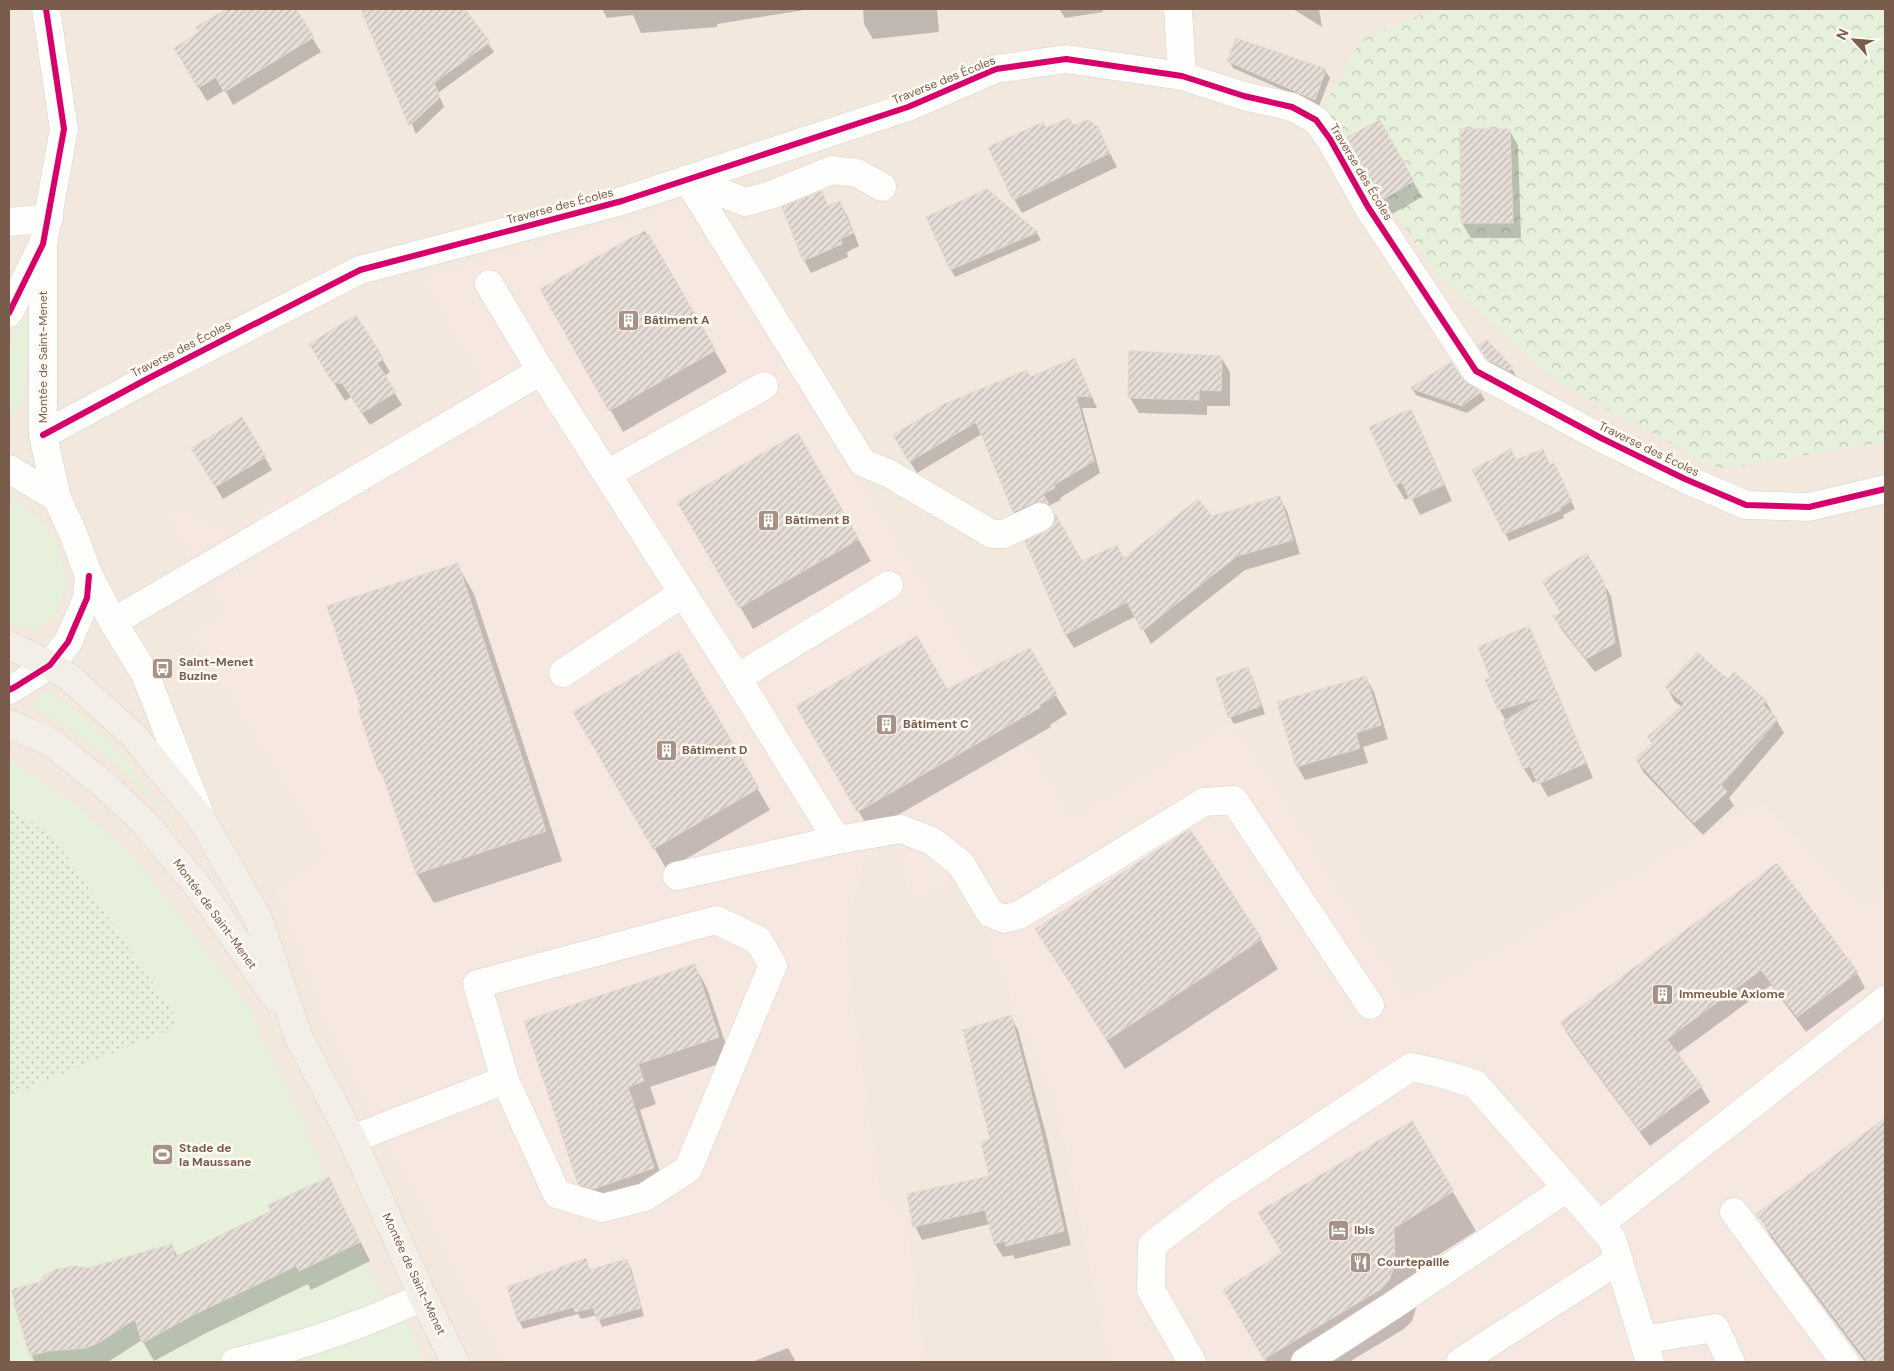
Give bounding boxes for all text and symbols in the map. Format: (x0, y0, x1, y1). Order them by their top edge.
north arrow (1829, 15, 1879, 65)
text: N (1832, 26, 1853, 43)
street label: Traverse des Écoles (890, 52, 998, 108)
street label: Traverse des Écoles (1326, 121, 1396, 223)
street label: Traverse des Écoles (505, 184, 615, 228)
street label: Montée de Saint-Menet (35, 290, 51, 423)
building icon: Bâtiment A (616, 308, 640, 332)
place label: Bâtiment A (644, 312, 710, 328)
street label: Traverse des Écoles (128, 317, 234, 381)
street label: Traverse des Écoles (1596, 418, 1702, 480)
building icon: Bâtiment B (757, 508, 781, 532)
place label: Bâtiment B (785, 512, 850, 528)
place label: Saint-Menet Buzine (179, 654, 254, 684)
bus stop icon: Saint-Menet Buzine (151, 657, 175, 681)
building icon: Bâtiment C (875, 712, 899, 736)
place label: Bâtiment C (903, 716, 969, 732)
building icon: Bâtiment D (654, 738, 678, 762)
place label: Bâtiment D (682, 742, 748, 758)
street label: Montée de Saint-Menet (170, 856, 261, 973)
building icon: Immeuble Axiome (1651, 982, 1675, 1006)
place label: Immeuble Axiome (1679, 986, 1785, 1002)
place label: Stade de la Maussane (179, 1140, 252, 1170)
sports icon: Stade de la Maussane (151, 1143, 175, 1167)
street label: Montée de Saint-Menet (379, 1211, 449, 1338)
hotel icon: Ibis (1326, 1218, 1350, 1242)
place label: Ibis (1354, 1222, 1375, 1238)
restaurant icon: Courtepaille (1349, 1250, 1373, 1274)
place label: Courtepaille (1377, 1254, 1450, 1270)

